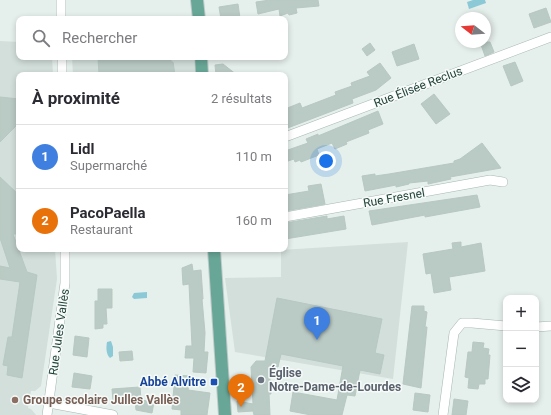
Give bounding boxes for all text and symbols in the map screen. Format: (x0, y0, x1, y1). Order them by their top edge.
north arrow (455, 12, 491, 48)
search box (16, 16, 288, 60)
icon: search (30, 27, 52, 49)
text: Rechercher (62, 29, 137, 47)
street label: Rue Élisée Reclus (371, 63, 464, 110)
text: À proximité (32, 88, 120, 108)
text: 2 résultats (211, 91, 272, 106)
text: Lidl (70, 140, 95, 158)
text: 1 (41, 149, 49, 164)
text: 110 m (235, 149, 272, 164)
your location (316, 151, 336, 171)
text: Supermarché (70, 158, 147, 173)
street label: Rue Fresnel (362, 186, 426, 210)
text: PacoPaella (70, 204, 146, 222)
text: 2 (41, 213, 49, 228)
text: 160 m (235, 213, 272, 228)
text: Restaurant (70, 222, 133, 237)
street label: Rue Jules Vallès (46, 288, 72, 376)
map controls (503, 295, 539, 403)
button: + (503, 295, 539, 331)
pin: 1 (304, 307, 330, 340)
button: − (503, 331, 539, 367)
place label: Église Notre-Dame-de-Lourdes (269, 365, 401, 394)
button: layers (503, 367, 539, 403)
pin: 2 (228, 374, 254, 407)
place label: Abbé Alvitre (140, 375, 207, 389)
marker: Église Notre-Dame-de-Lourdes (256, 375, 266, 385)
marker: Abbé Alvitre (209, 377, 219, 387)
place label: Groupe scolaire Julles Vallès (23, 393, 179, 407)
marker: Groupe scolaire Julles Vallès (10, 395, 20, 405)

